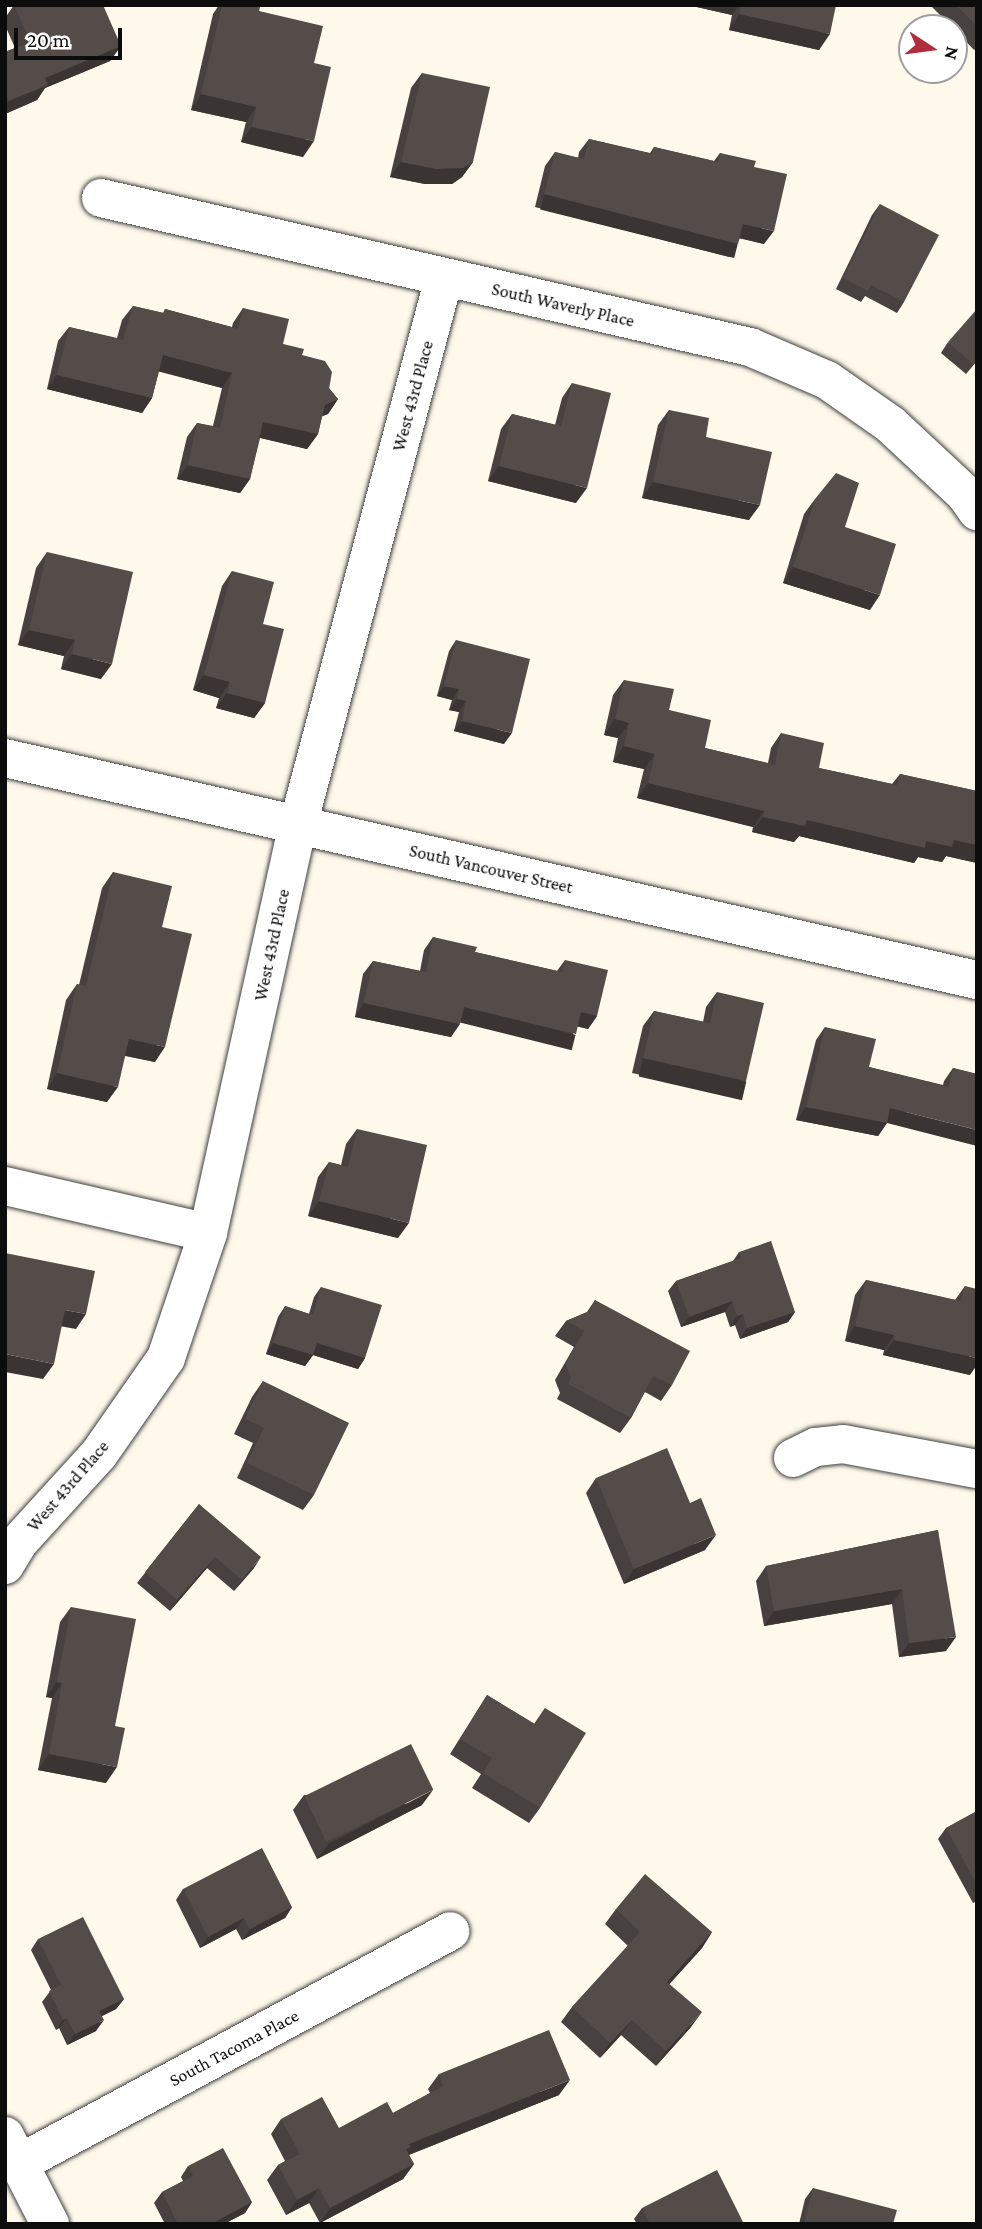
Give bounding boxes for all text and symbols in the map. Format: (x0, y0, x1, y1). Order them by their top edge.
scale bar (18, 14, 126, 58)
north arrow (898, 14, 968, 84)
text: 20 m (27, 28, 70, 52)
text: N (940, 45, 964, 62)
street label: South Waverly Place (489, 278, 637, 332)
street label: West 43rd Place (388, 338, 438, 454)
street label: South Vancouver Street (407, 840, 575, 898)
street label: West 43rd Place (250, 887, 294, 1003)
street label: West 43rd Place (22, 1436, 114, 1536)
street label: South Tacoma Place (166, 2005, 302, 2091)

